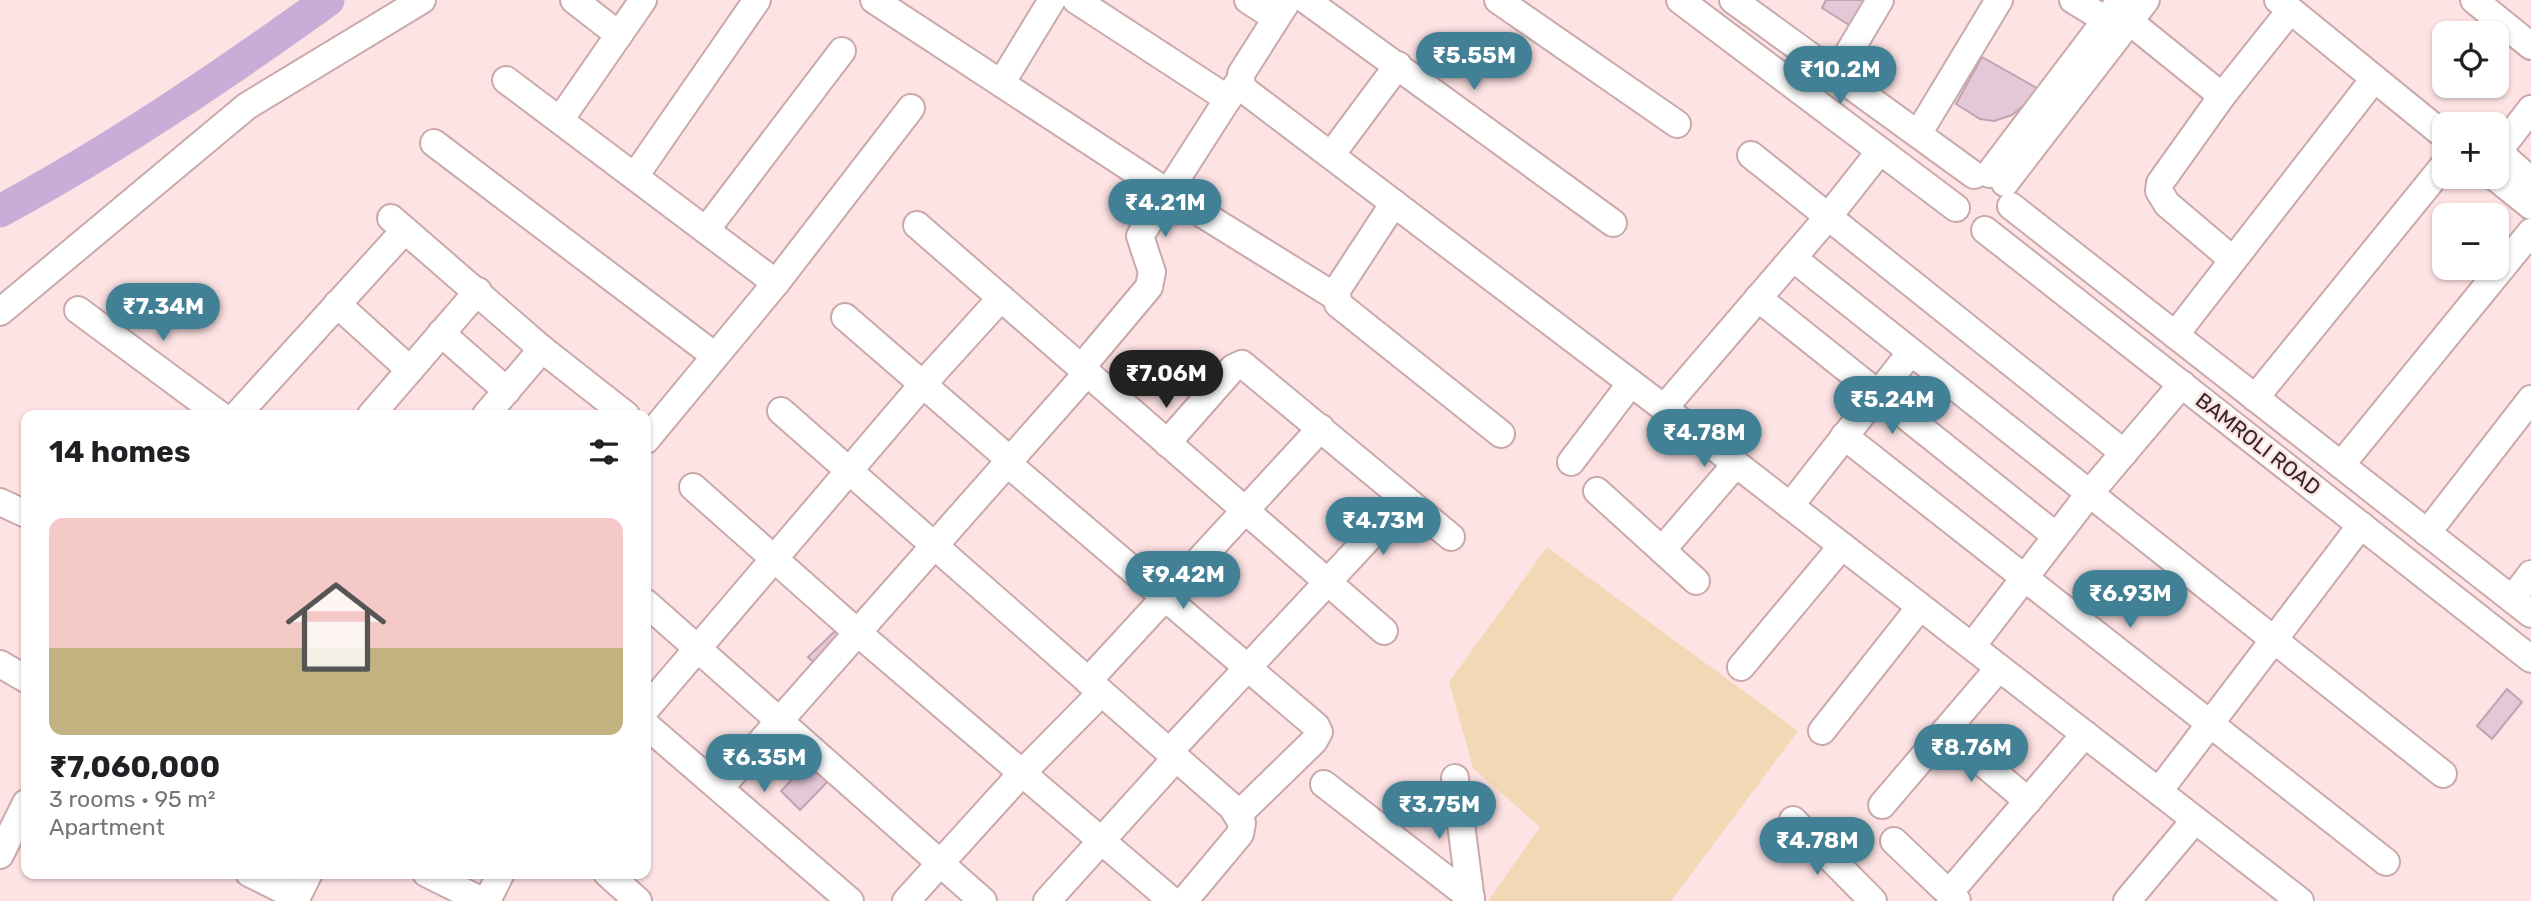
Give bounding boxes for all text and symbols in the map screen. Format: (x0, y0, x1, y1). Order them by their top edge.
map controls (2432, 21, 2509, 280)
button: locate (2432, 21, 2509, 98)
pin: ₹5.55M (1417, 32, 1531, 92)
text: ₹5.55M (1432, 41, 1516, 69)
pin: ₹10.2M (1783, 46, 1897, 106)
text: ₹10.2M (1799, 55, 1881, 83)
button: + (2432, 112, 2509, 189)
pin: ₹4.21M (1108, 180, 1222, 239)
text: ₹4.21M (1124, 188, 1206, 216)
button: − (2432, 203, 2509, 280)
pin: ₹7.34M (106, 284, 220, 343)
text: ₹7.34M (122, 292, 204, 320)
pin: ₹7.06M (1109, 350, 1223, 410)
text: ₹7.06M (1125, 359, 1207, 387)
pin: ₹5.24M (1835, 376, 1949, 436)
text: ₹5.24M (1850, 385, 1934, 413)
street label: BAMROLI ROAD (2191, 387, 2326, 500)
pin: ₹4.78M (1647, 410, 1761, 469)
text: ₹4.78M (1663, 418, 1745, 446)
icon: filters (585, 433, 623, 471)
text: 14 homes (49, 434, 191, 470)
pin: ₹4.73M (1326, 498, 1440, 557)
text: ₹4.73M (1342, 506, 1424, 534)
pin: ₹9.42M (1126, 552, 1240, 611)
text: ₹9.42M (1141, 560, 1225, 588)
icon: home (273, 564, 399, 690)
pin: ₹6.93M (2073, 570, 2187, 630)
text: ₹6.93M (2088, 579, 2172, 607)
pin: ₹8.76M (1914, 724, 2028, 784)
text: ₹8.76M (1930, 733, 2012, 761)
pin: ₹6.35M (707, 734, 821, 794)
text: ₹6.35M (722, 743, 806, 771)
text: ₹7,060,000 (49, 749, 220, 785)
pin: ₹3.75M (1382, 782, 1496, 841)
text: 3 rooms · 95 m² (49, 785, 216, 813)
text: ₹3.75M (1398, 790, 1480, 818)
text: Apartment (49, 813, 165, 841)
pin: ₹4.78M (1760, 818, 1874, 877)
text: ₹4.78M (1776, 826, 1858, 854)

